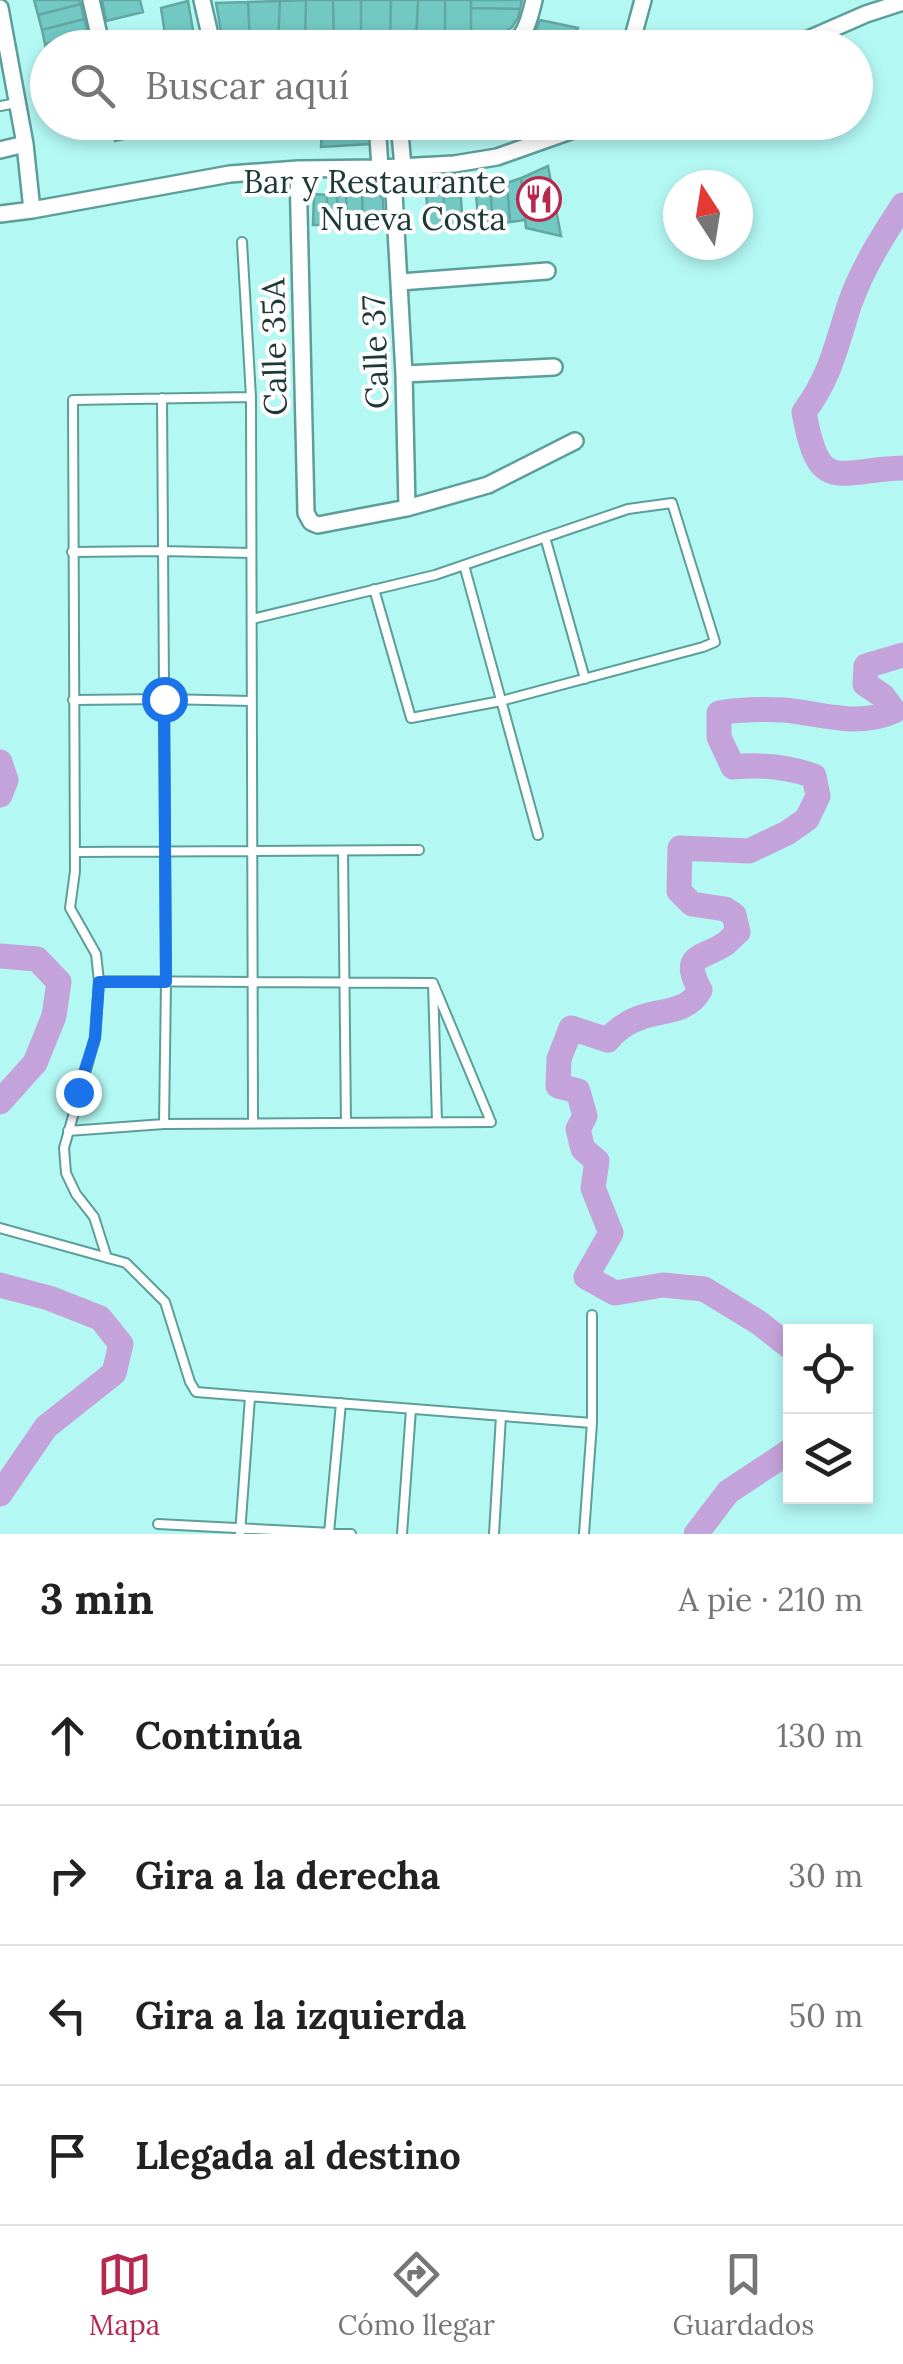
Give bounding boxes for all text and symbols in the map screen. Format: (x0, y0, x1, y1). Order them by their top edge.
search box (30, 30, 873, 140)
icon: search (65, 58, 120, 113)
text: Buscar aquí (145, 61, 349, 109)
place label: Bar y Restaurante Nueva Costa (243, 161, 506, 239)
north arrow (663, 170, 753, 260)
restaurant icon: Bar y Restaurante Nueva Costa (516, 176, 562, 222)
street label: Calle 35A (252, 277, 296, 416)
street label: Calle 37 (353, 294, 397, 410)
route start (142, 677, 188, 723)
route end (56, 1070, 102, 1116)
map controls (783, 1324, 873, 1504)
button: locate (783, 1324, 873, 1414)
button: layers (783, 1414, 873, 1504)
text: 3 min (40, 1572, 154, 1626)
text: A pie · 210 m (679, 1579, 863, 1620)
icon: ahead (40, 1708, 95, 1763)
text: Continúa (135, 1711, 302, 1759)
text: 130 m (777, 1715, 863, 1756)
icon: right (40, 1848, 95, 1903)
text: Gira a la derecha (135, 1851, 440, 1899)
text: 30 m (788, 1855, 863, 1896)
icon: left (40, 1988, 95, 2043)
text: Gira a la izquierda (135, 1991, 466, 2039)
text: 50 m (789, 1995, 863, 2036)
icon: arrive (40, 2128, 95, 2183)
text: Llegada al destino (135, 2131, 461, 2179)
tab: Mapa (89, 2247, 160, 2343)
tab: Cómo llegar (338, 2247, 495, 2343)
tab: Guardados (673, 2247, 814, 2343)

